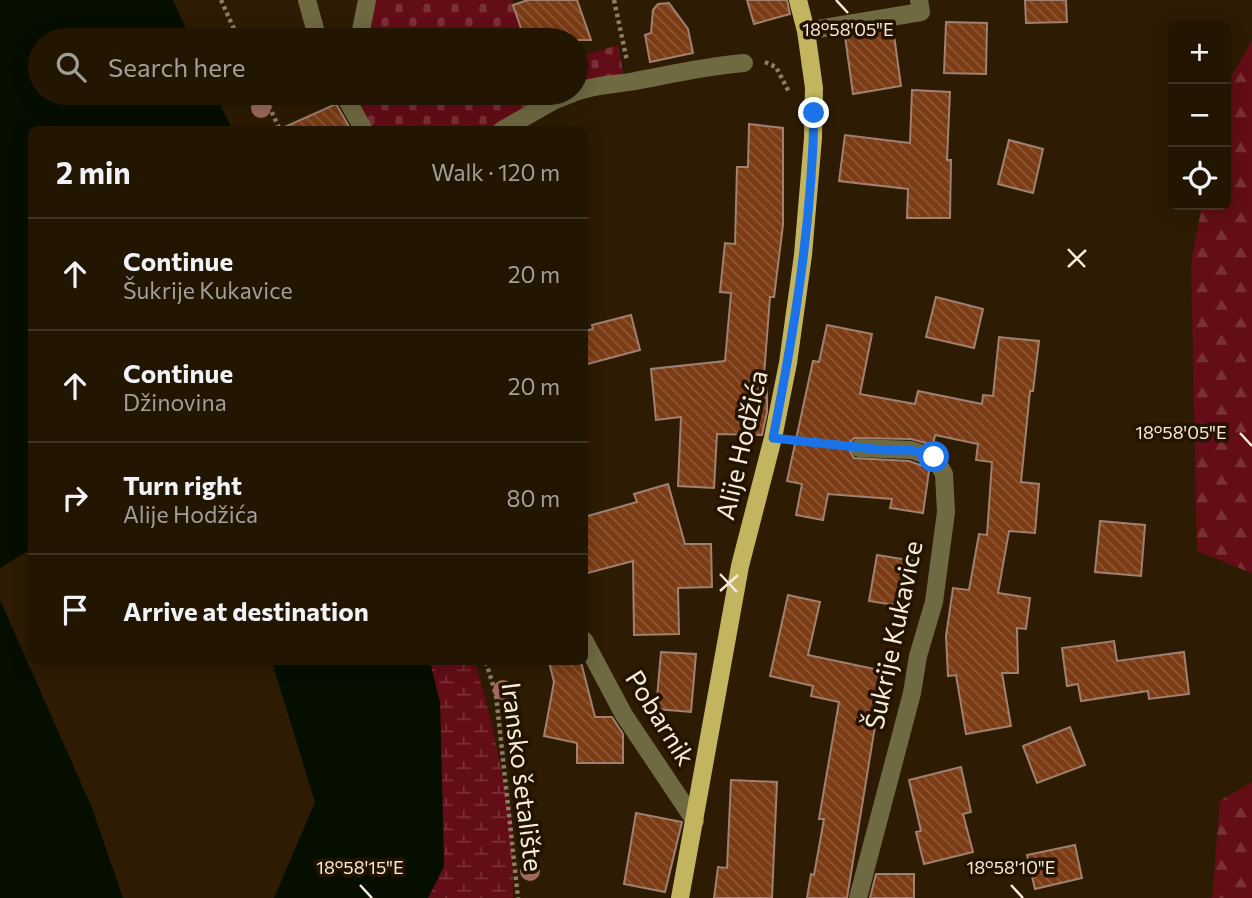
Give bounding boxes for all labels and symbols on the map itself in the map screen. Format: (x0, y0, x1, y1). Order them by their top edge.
text: 18°58'05"E (802, 18, 894, 40)
route end (798, 97, 829, 128)
street label: Alije Hodžića (708, 367, 773, 523)
text: 18°58'05"E (1135, 421, 1227, 443)
route start (918, 441, 949, 472)
street label: Šukrije Kukavice (857, 538, 928, 732)
street label: Pobarnik (620, 664, 703, 771)
street label: Iransko šetalište (496, 680, 550, 873)
text: 18°58'15"E (316, 856, 404, 878)
text: 18°58'10"E (967, 856, 1055, 878)

